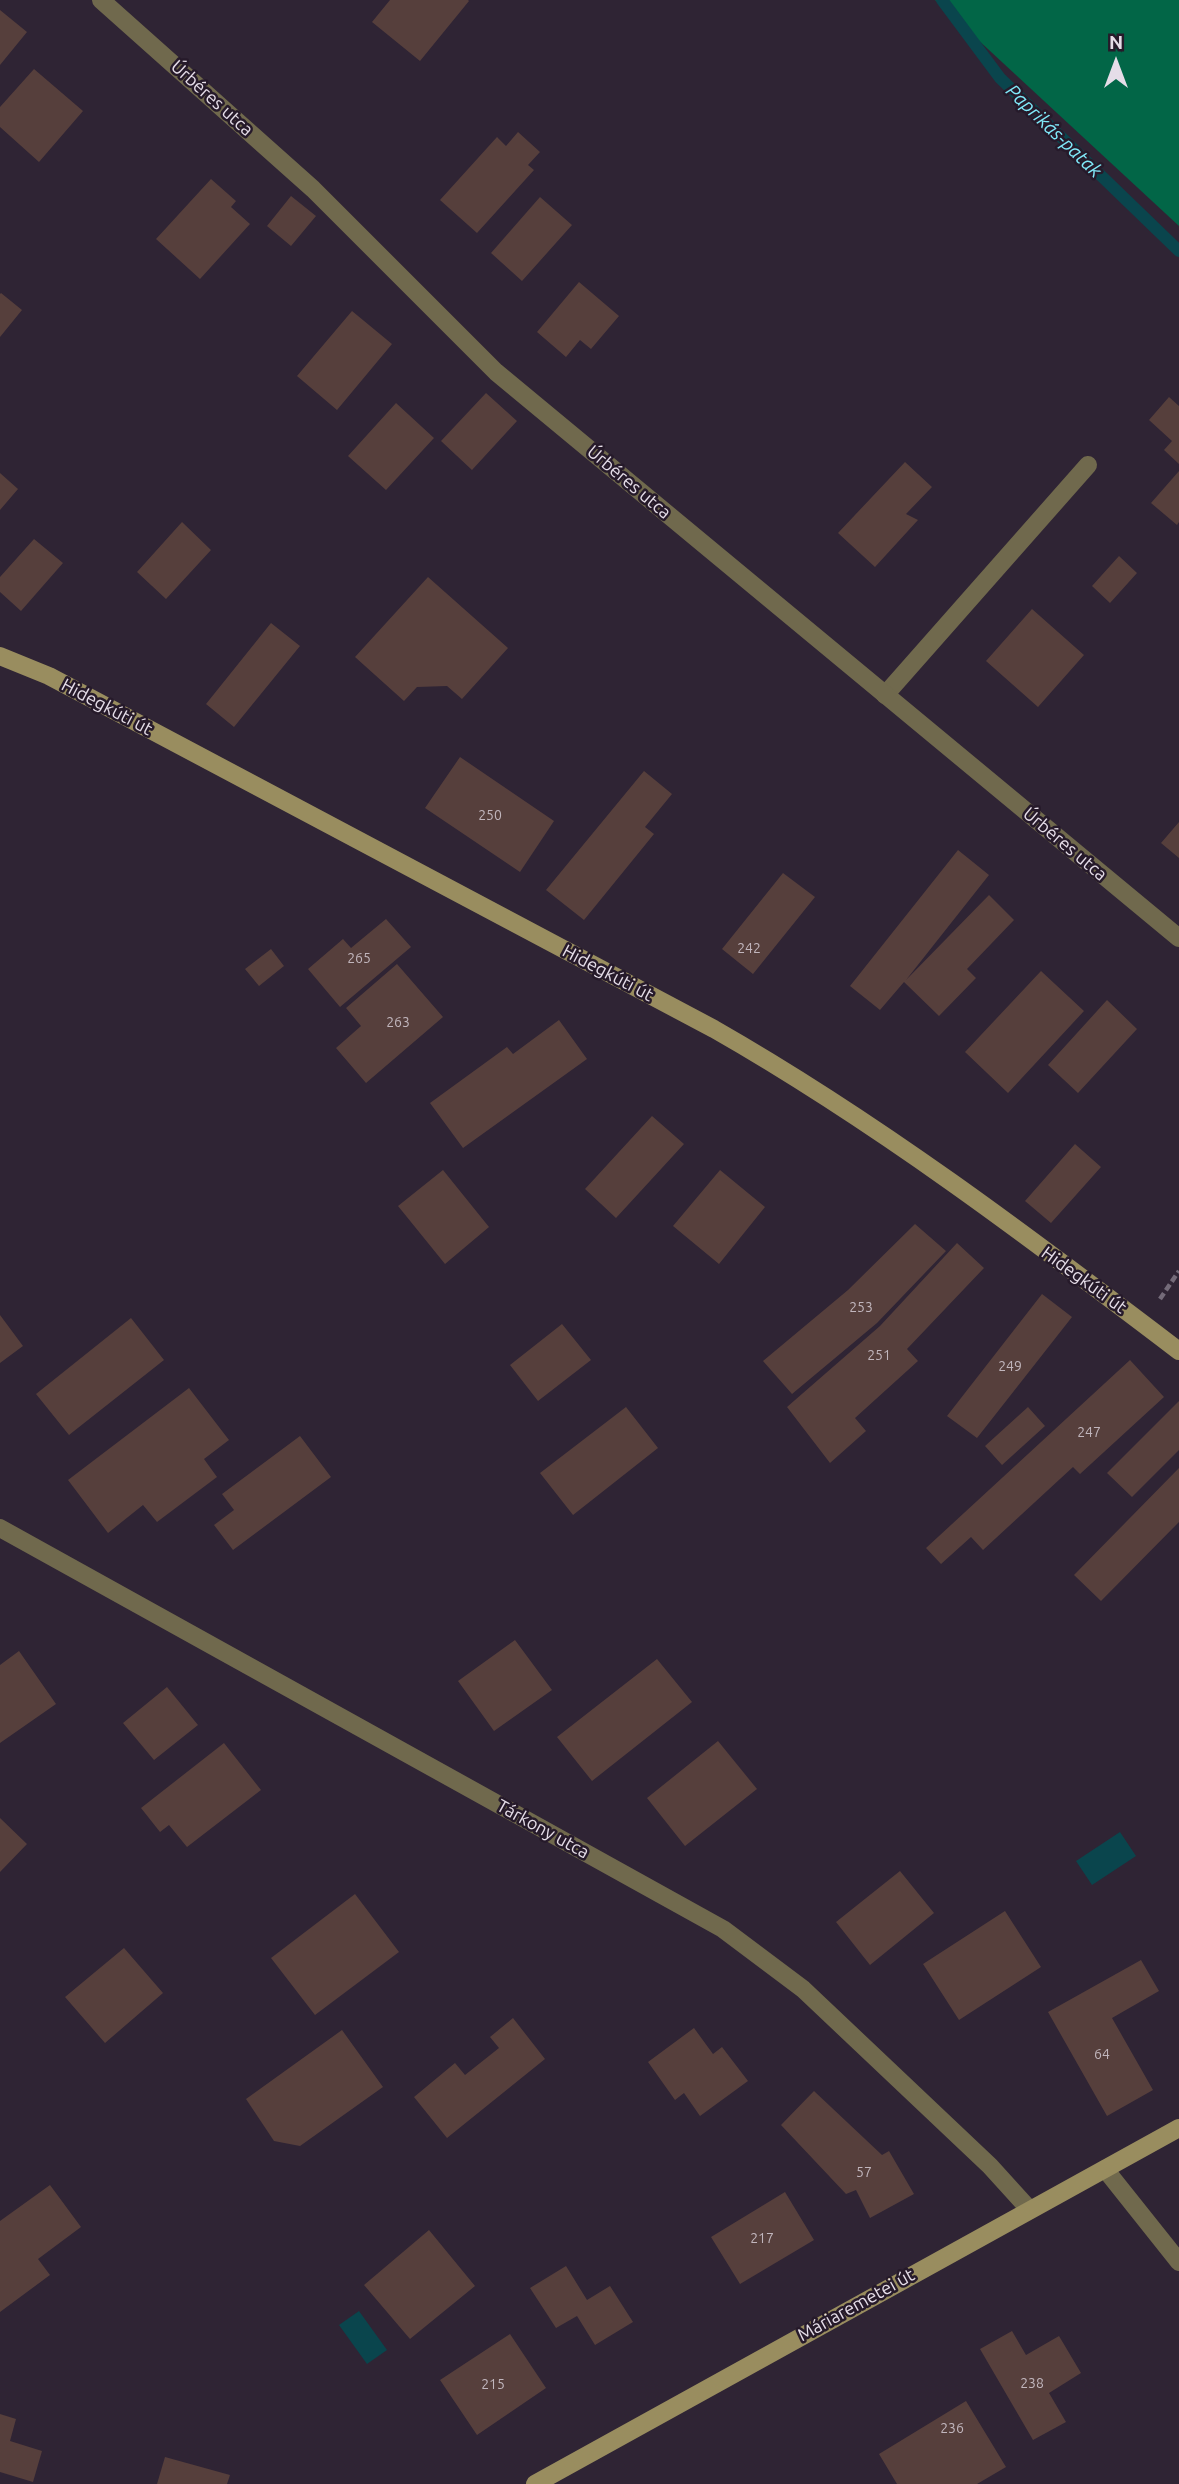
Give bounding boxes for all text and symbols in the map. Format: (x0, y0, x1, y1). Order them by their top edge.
north arrow (1081, 28, 1151, 98)
text: N (1109, 31, 1123, 53)
street label: Úrbéres utca (166, 55, 258, 141)
water label: Paprikás-patak (1001, 80, 1107, 182)
street label: Úrbéres utca (583, 441, 675, 523)
street label: Hidegkúti út (58, 674, 156, 740)
street label: Úrbéres utca (1019, 803, 1111, 885)
house number: 250 (478, 807, 502, 823)
street label: Hidegkúti út (559, 940, 657, 1006)
house number: 242 (737, 940, 761, 956)
house number: 265 (347, 950, 371, 966)
house number: 263 (386, 1014, 410, 1030)
street label: Hidegkúti út (1037, 1242, 1131, 1318)
house number: 253 (849, 1299, 873, 1315)
house number: 251 (867, 1347, 891, 1363)
house number: 249 (998, 1358, 1022, 1374)
house number: 247 (1077, 1424, 1101, 1440)
street label: Tárkony utca (493, 1795, 593, 1863)
house number: 64 (1094, 2046, 1110, 2062)
house number: 57 (856, 2164, 872, 2180)
house number: 217 (750, 2230, 774, 2246)
street label: Máriaremetei út (794, 2264, 918, 2346)
house number: 238 (1020, 2375, 1044, 2391)
house number: 215 (481, 2376, 505, 2392)
house number: 236 (940, 2420, 964, 2436)

